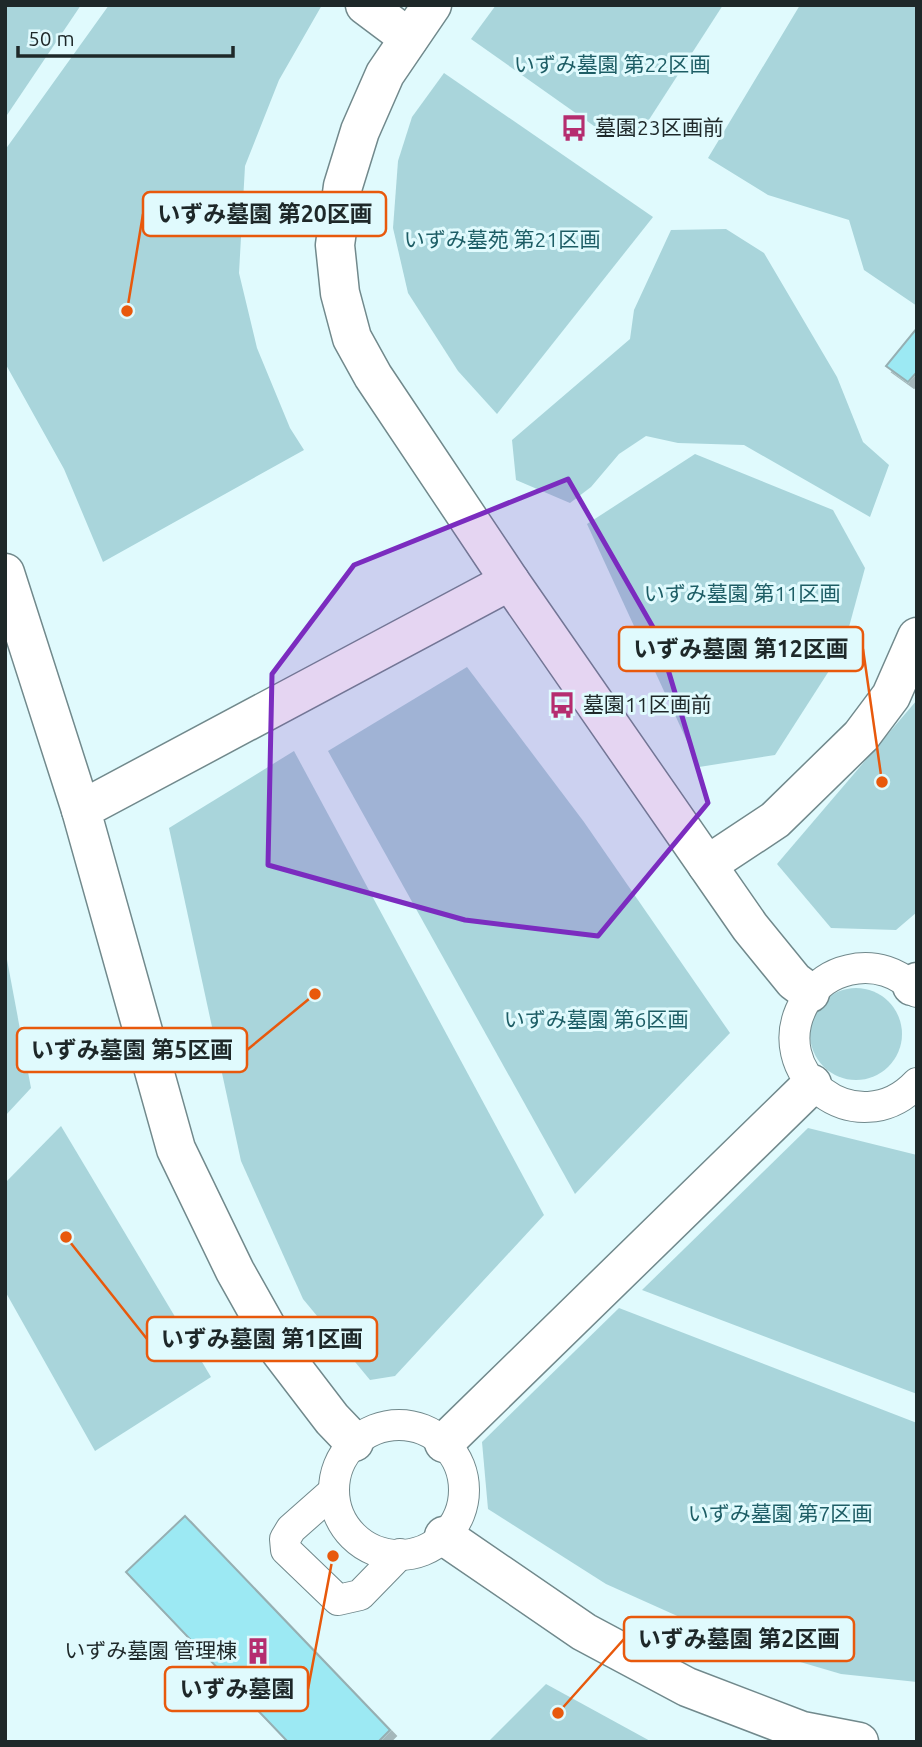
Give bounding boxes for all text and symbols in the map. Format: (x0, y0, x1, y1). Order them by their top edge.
scale bar (18, 14, 233, 58)
text: 50 m (28, 26, 75, 50)
park label: いずみ墓園 第22区画 (514, 52, 710, 76)
bus stop icon: 墓園23区画前 (559, 113, 589, 143)
place label: 墓園23区画前 (595, 115, 724, 139)
callout: いずみ墓園 第20区画 (143, 192, 386, 236)
text: いずみ墓園 第20区画 (157, 201, 373, 226)
park label: いずみ墓苑 第21区画 (404, 227, 600, 251)
park label: いずみ墓園 第11区画 (644, 581, 840, 605)
callout: いずみ墓園 第12区画 (619, 627, 863, 671)
text: いずみ墓園 第12区画 (633, 636, 849, 661)
bus stop icon: 墓園11区画前 (547, 690, 577, 720)
place label: 墓園11区画前 (583, 692, 712, 716)
park label: いずみ墓園 第6区画 (504, 1007, 688, 1031)
callout: いずみ墓園 第5区画 (17, 1028, 247, 1072)
text: いずみ墓園 第5区画 (31, 1037, 233, 1062)
callout: いずみ墓園 第1区画 (147, 1317, 377, 1361)
text: いずみ墓園 第1区画 (161, 1326, 363, 1351)
park label: いずみ墓園 第7区画 (688, 1501, 872, 1525)
callout: いずみ墓園 第2区画 (624, 1617, 854, 1661)
text: いずみ墓園 第2区画 (638, 1626, 840, 1651)
building icon: いずみ墓園 管理棟 (243, 1636, 273, 1666)
place label: いずみ墓園 管理棟 (64, 1638, 237, 1662)
callout: いずみ墓園 (165, 1667, 308, 1711)
text: いずみ墓園 (180, 1676, 295, 1701)

